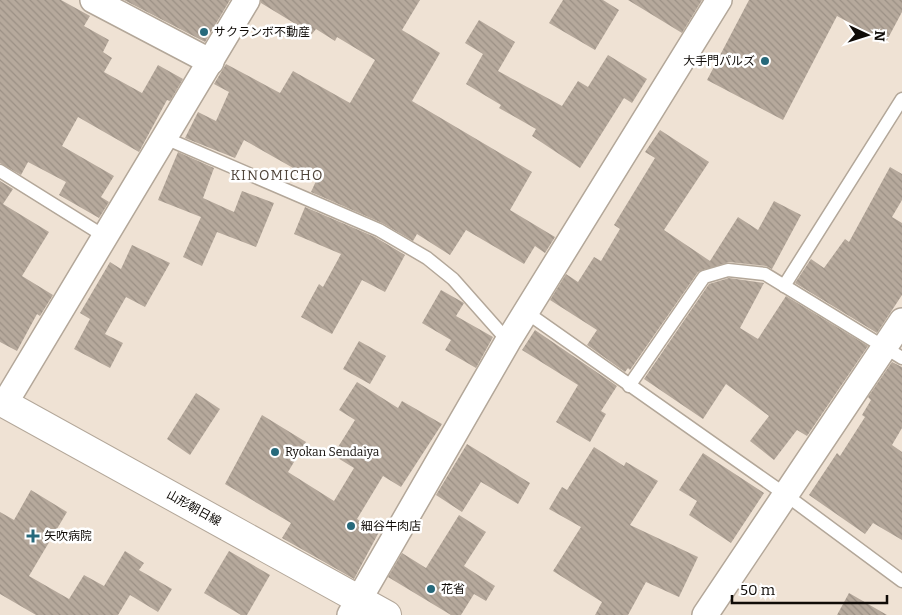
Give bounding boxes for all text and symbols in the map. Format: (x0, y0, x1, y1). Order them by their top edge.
north arrow (842, 10, 892, 60)
place label: サクランボ不動産 (214, 25, 310, 39)
marker: サクランボ不動産 (198, 26, 210, 38)
text: N (871, 30, 888, 42)
place label: 大手門パルズ (683, 54, 755, 68)
marker: 大手門パルズ (759, 55, 771, 67)
district label: KINOMICHO (231, 167, 323, 184)
place label: Ryokan Sendaiya (285, 445, 380, 459)
marker: Ryokan Sendaiya (269, 446, 281, 458)
street label: 山形朝日線 (164, 487, 224, 529)
place label: 細谷牛肉店 (361, 519, 421, 533)
marker: 細谷牛肉店 (345, 520, 357, 532)
marker: 矢吹病院 (26, 529, 40, 543)
place label: 矢吹病院 (44, 529, 92, 543)
scale bar (732, 572, 887, 604)
text: 50 m (740, 581, 776, 599)
place label: 花省 (441, 582, 465, 596)
marker: 花省 (425, 583, 437, 595)

